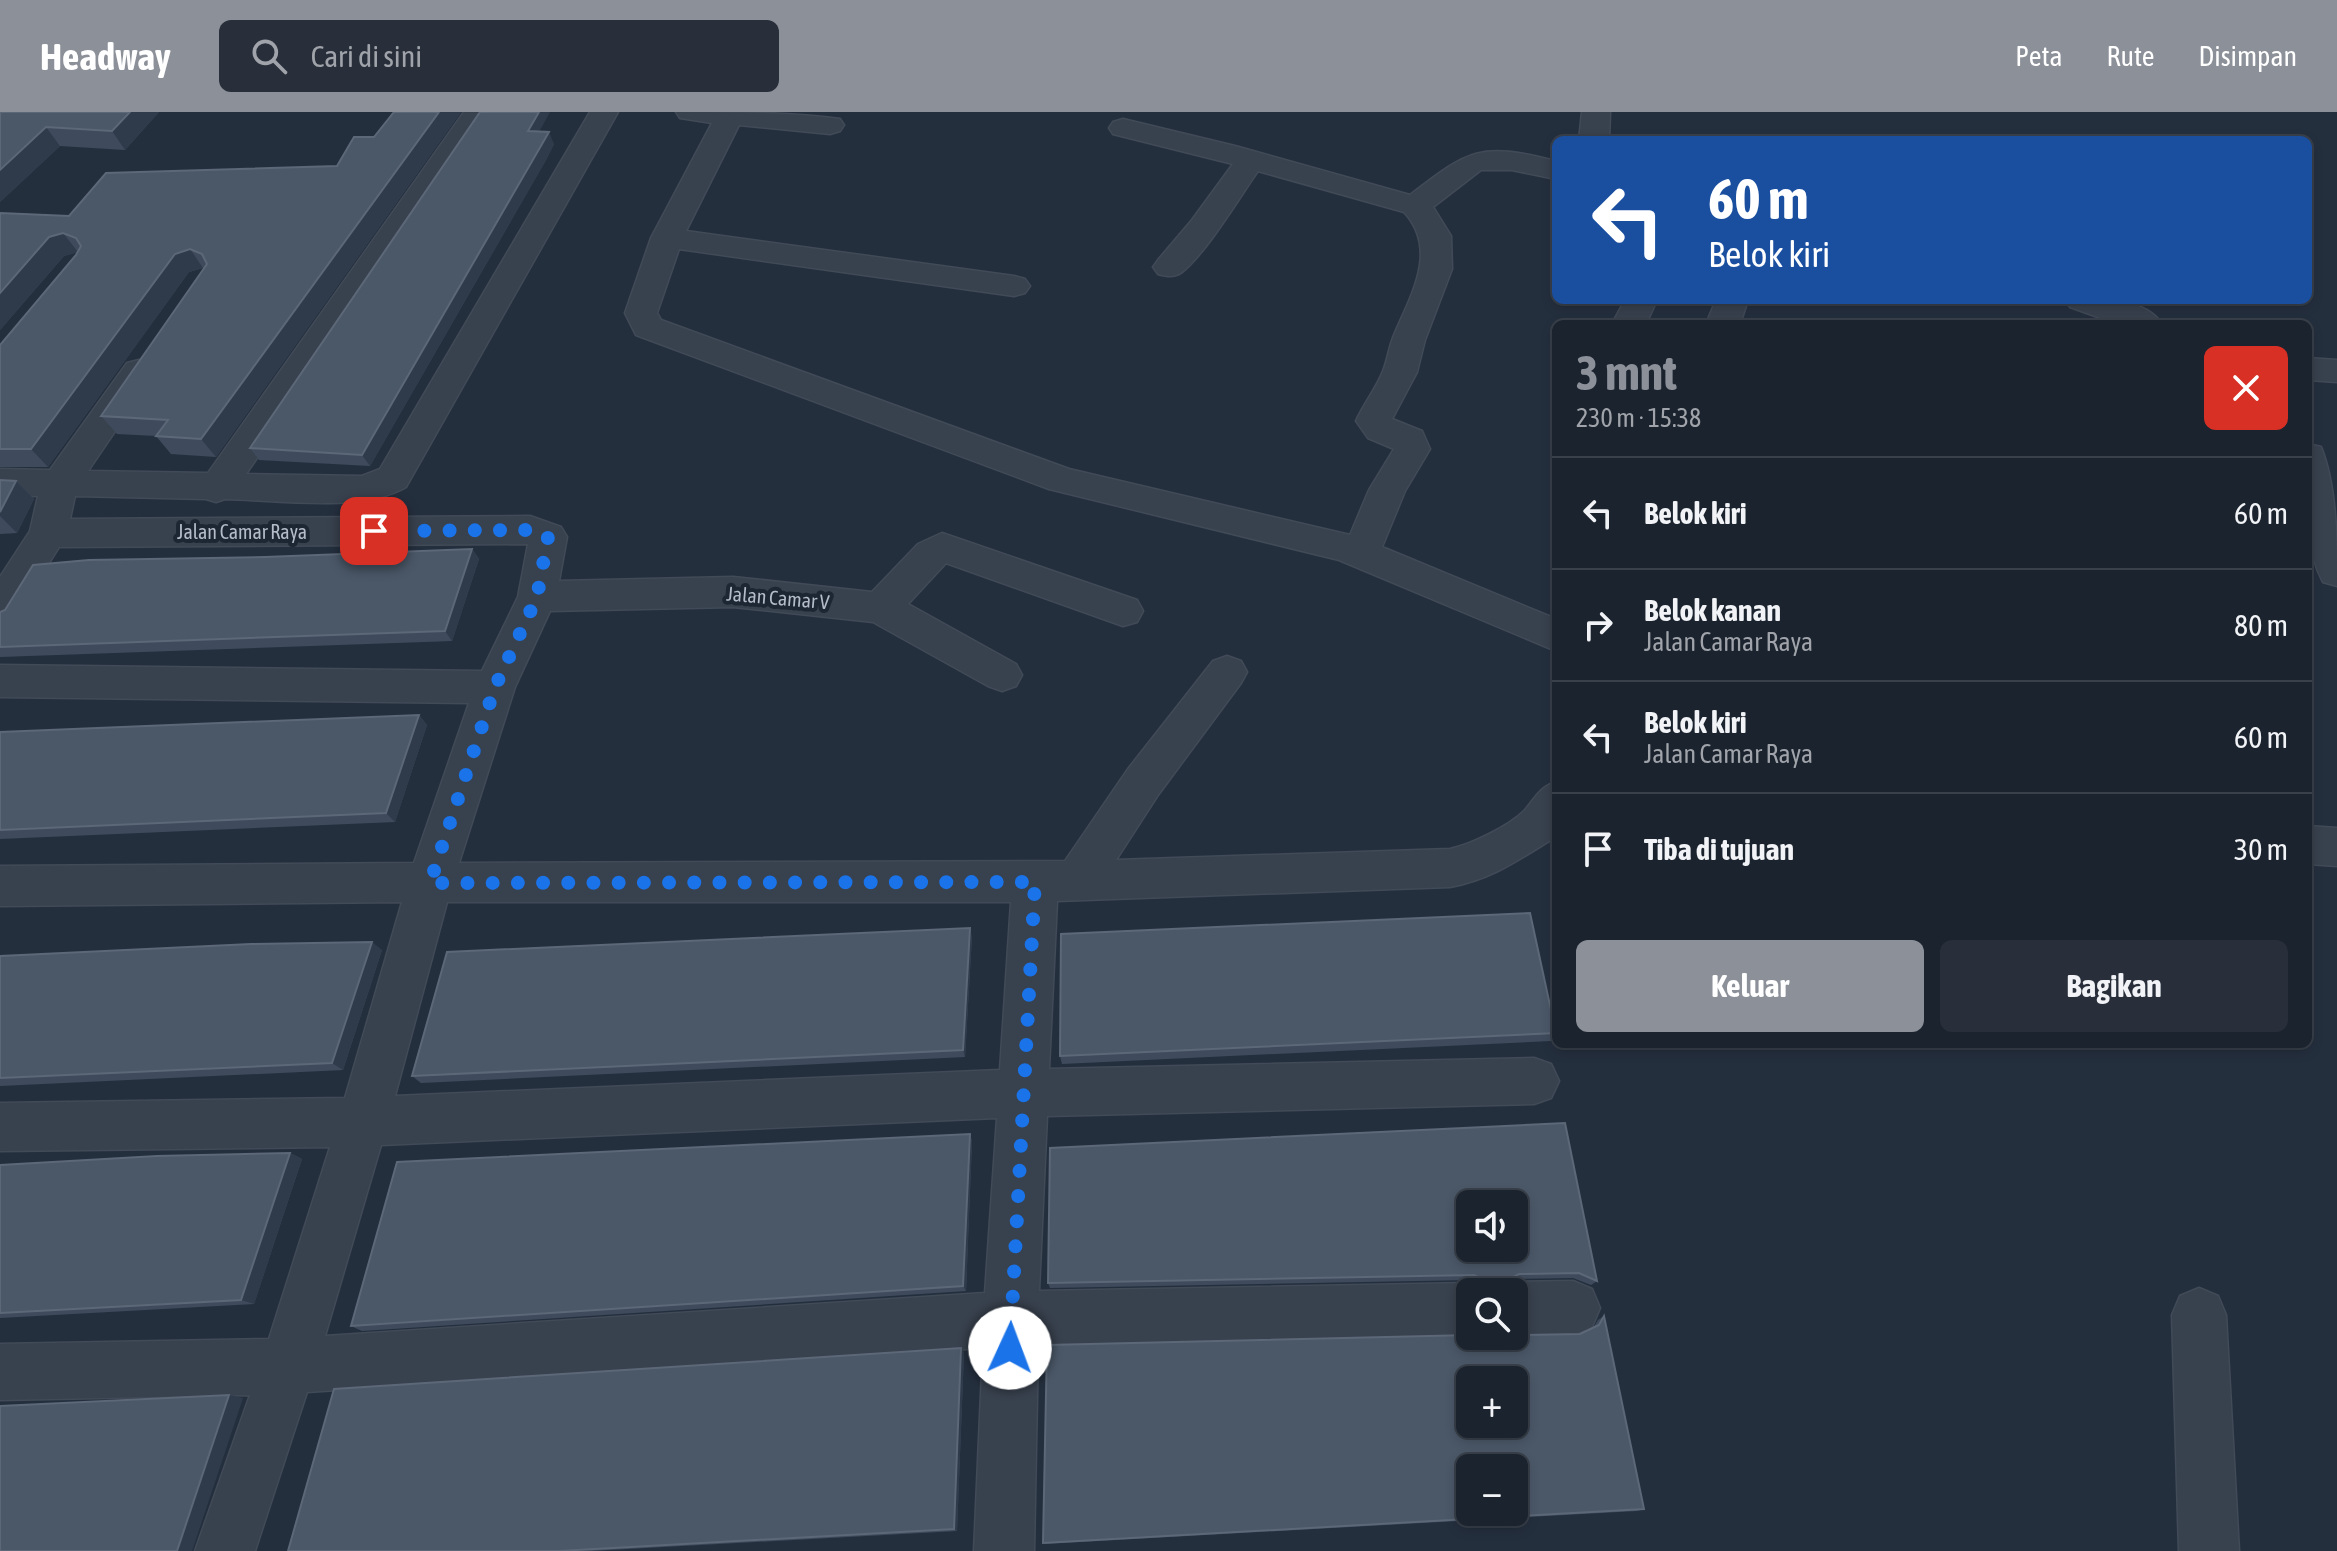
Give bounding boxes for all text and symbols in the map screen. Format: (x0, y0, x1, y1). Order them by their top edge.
search box (219, 20, 779, 92)
icon: search (247, 34, 291, 78)
text: Headway (40, 35, 171, 78)
text: Cari di sini (311, 39, 422, 73)
text: Peta (2015, 40, 2062, 72)
text: Rute (2106, 40, 2155, 72)
text: Disimpan (2199, 40, 2297, 72)
text: 60 m (1708, 167, 1809, 231)
icon: left (1576, 168, 1680, 272)
text: Belok kiri (1708, 233, 1830, 275)
text: 3 mnt (1576, 345, 1677, 400)
button: close (2204, 346, 2288, 430)
text: 230 m · 15:38 (1576, 403, 1701, 433)
icon: left (1576, 491, 1620, 535)
text: Belok kiri (1644, 496, 1747, 530)
text: 60 m (2234, 496, 2288, 530)
pin (340, 497, 408, 565)
icon: arrive (352, 509, 396, 553)
street label: Jalan Camar Raya (177, 520, 307, 543)
street label: Jalan Camar V (726, 582, 831, 613)
text: Belok kanan (1644, 593, 1781, 627)
icon: right (1576, 603, 1620, 647)
text: 80 m (2234, 608, 2288, 642)
text: Jalan Camar Raya (1644, 627, 1813, 657)
text: Belok kiri (1644, 705, 1747, 739)
icon: left (1576, 715, 1620, 759)
text: 60 m (2234, 720, 2288, 754)
text: Jalan Camar Raya (1644, 739, 1813, 769)
icon: arrive (1576, 827, 1620, 871)
text: Tiba di tujuan (1644, 832, 1794, 866)
text: 30 m (2234, 832, 2288, 866)
button: Keluar (1576, 940, 1924, 1032)
button: Bagikan (1940, 940, 2288, 1032)
map controls (1456, 1190, 1528, 1526)
button: sound (1456, 1190, 1528, 1262)
button: search (1456, 1278, 1528, 1350)
position arrow (968, 1306, 1052, 1390)
button: + (1456, 1366, 1528, 1438)
button: − (1456, 1454, 1528, 1526)

